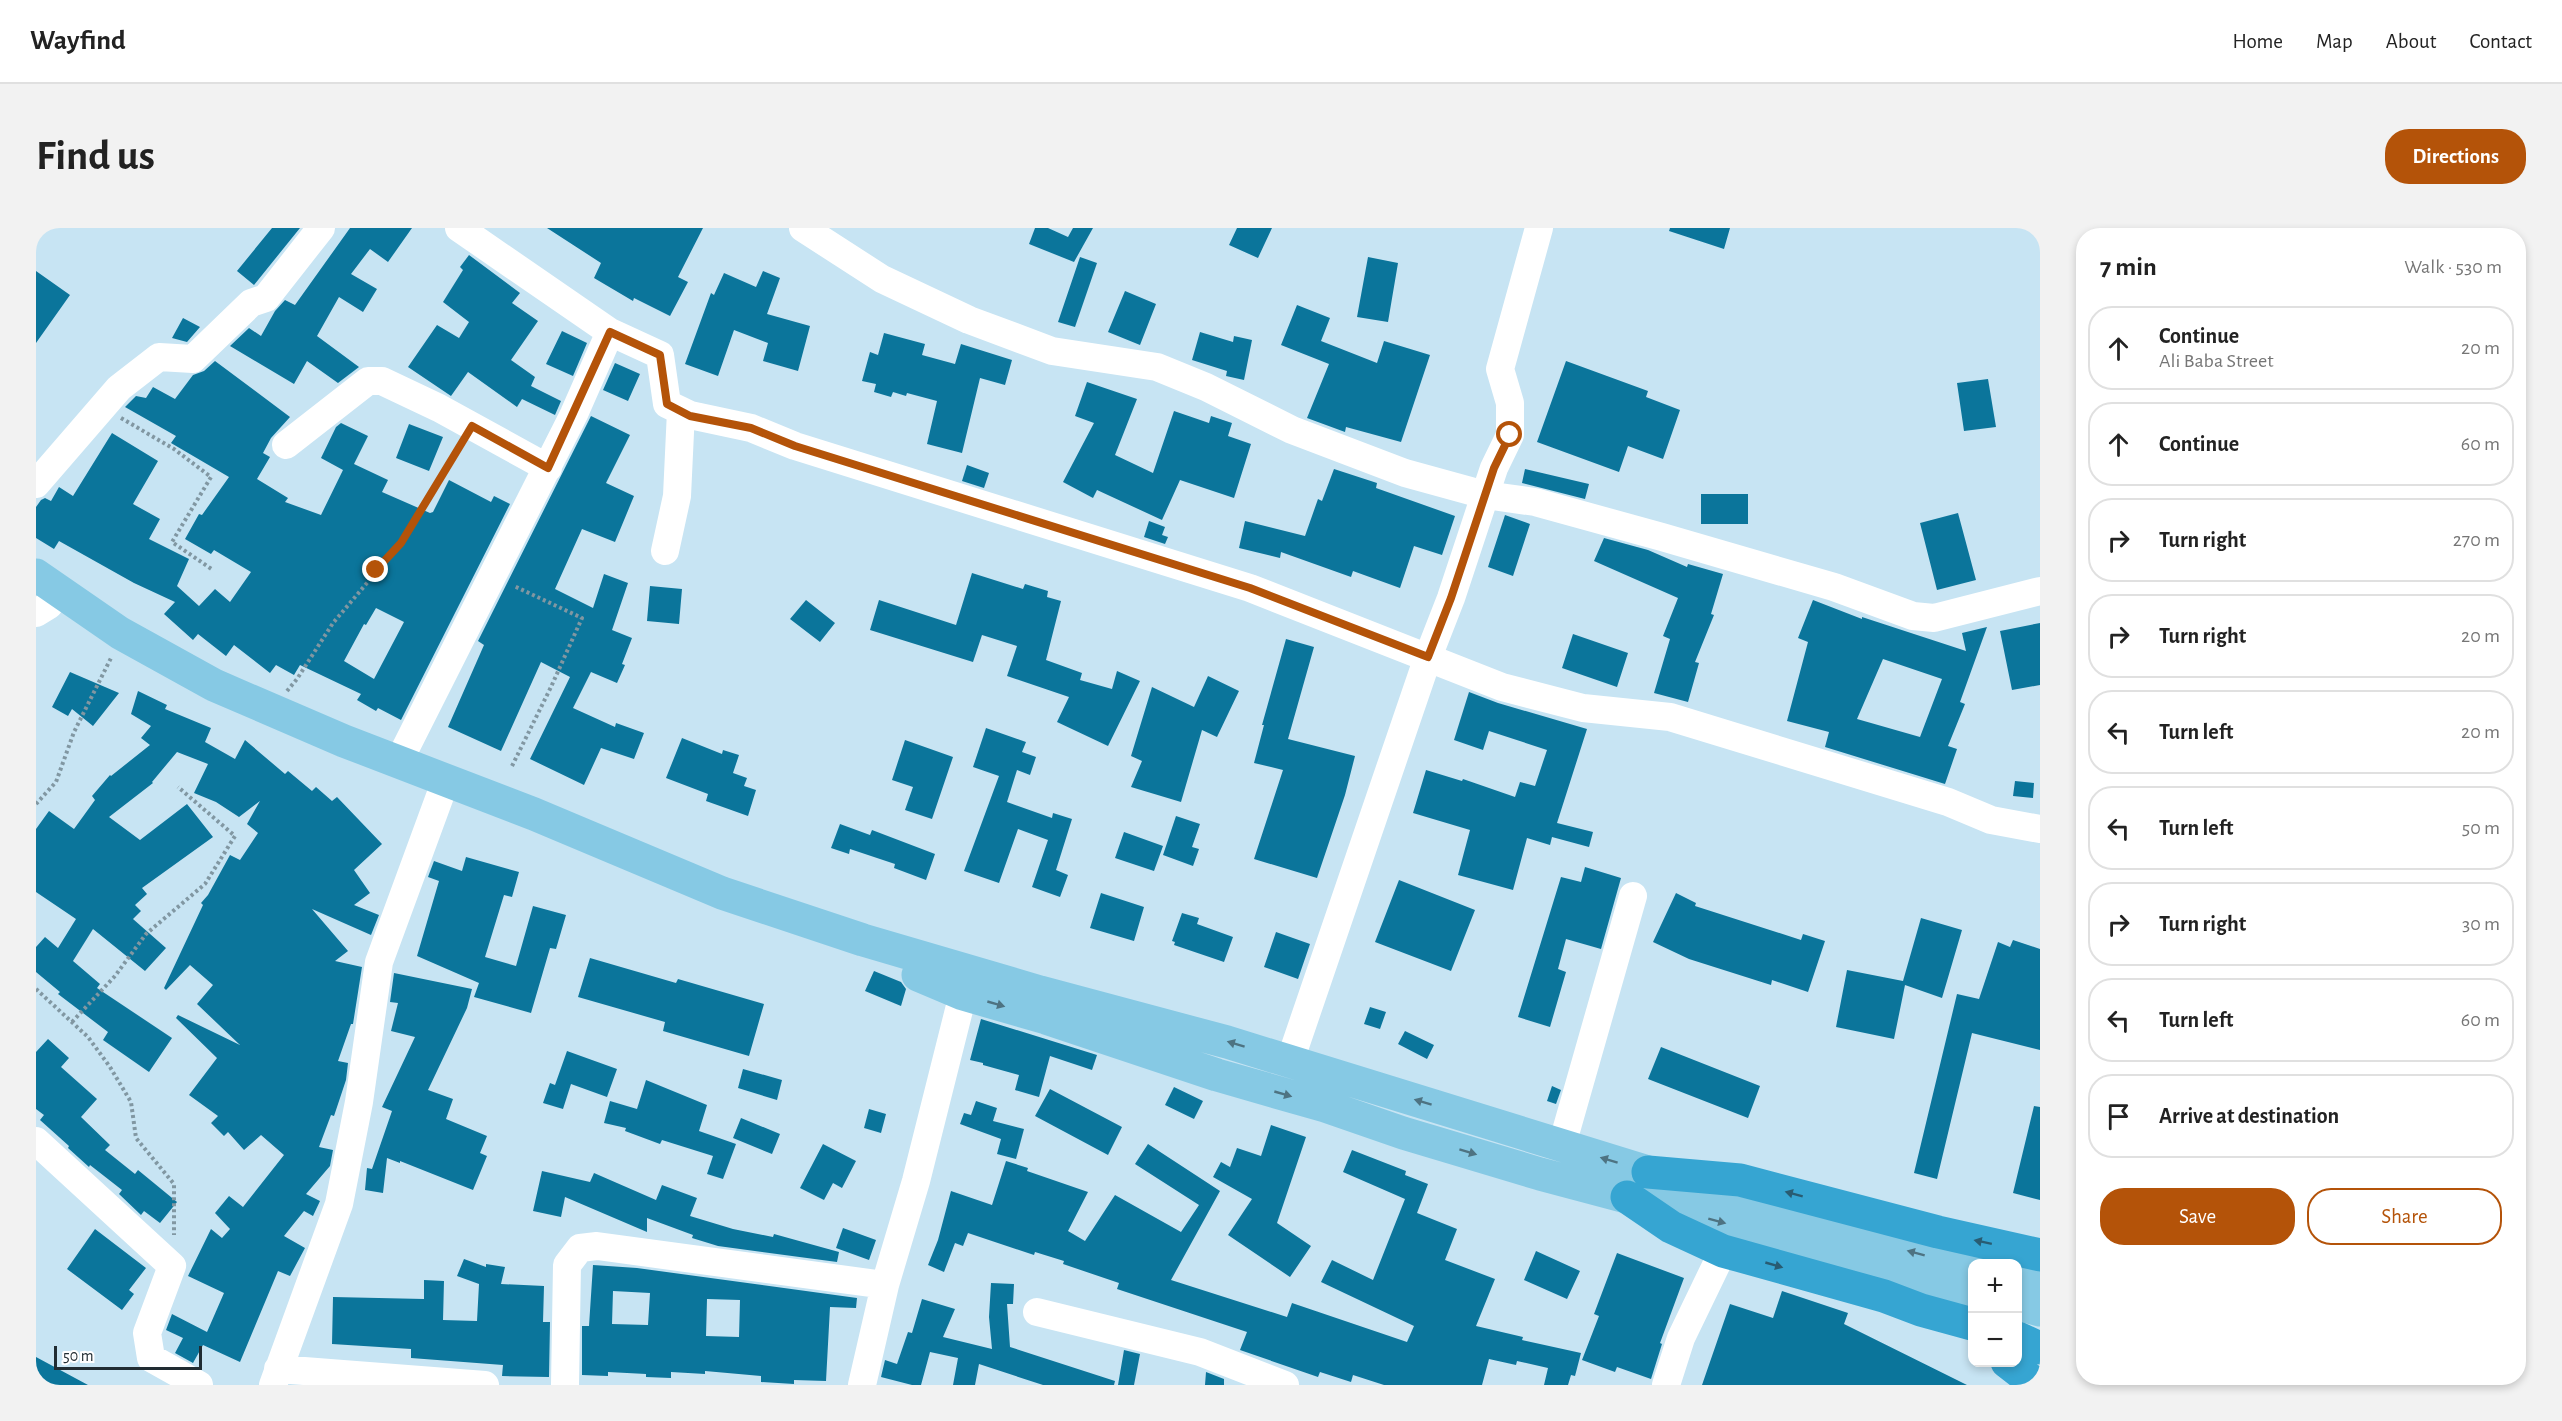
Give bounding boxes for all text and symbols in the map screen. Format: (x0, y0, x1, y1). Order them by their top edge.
text: Wayfind (30, 27, 126, 55)
text: Home (2232, 31, 2283, 52)
text: Map (2316, 31, 2353, 52)
text: About (2386, 31, 2436, 52)
text: Contact (2469, 31, 2532, 52)
button: Directions (2385, 129, 2526, 184)
text: Find us (36, 135, 155, 177)
text: 7 min (2100, 254, 2157, 280)
text: Walk · 530 m (2404, 257, 2502, 277)
text: Continue (2159, 325, 2239, 347)
icon: ahead (2102, 332, 2135, 365)
text: 20 m (2461, 338, 2500, 358)
text: Ali Baba Street (2159, 351, 2274, 371)
route start (1496, 421, 1522, 447)
icon: ahead (2102, 428, 2135, 461)
text: Continue (2159, 433, 2239, 455)
text: 60 m (2461, 434, 2500, 454)
icon: right (2102, 524, 2135, 557)
text: Turn right (2159, 529, 2246, 551)
text: 270 m (2453, 530, 2500, 550)
route end (362, 556, 388, 582)
icon: right (2102, 620, 2135, 653)
text: Turn right (2159, 625, 2246, 647)
text: 20 m (2461, 626, 2500, 646)
icon: left (2102, 716, 2135, 749)
text: Turn left (2159, 721, 2233, 743)
text: 20 m (2461, 722, 2500, 742)
icon: left (2102, 812, 2135, 845)
text: Turn left (2159, 817, 2233, 839)
text: 50 m (2462, 818, 2500, 838)
icon: right (2102, 908, 2135, 941)
text: Turn right (2159, 913, 2246, 935)
text: 30 m (2462, 914, 2500, 934)
one-way arrow (988, 1000, 1006, 1009)
icon: left (2102, 1004, 2135, 1037)
text: Turn left (2159, 1009, 2233, 1031)
text: 60 m (2461, 1010, 2500, 1030)
one-way arrow (1227, 1039, 1245, 1049)
one-way arrow (1274, 1090, 1292, 1099)
one-way arrow (1414, 1097, 1432, 1106)
icon: arrive (2102, 1100, 2135, 1133)
text: Arrive at destination (2159, 1105, 2339, 1127)
one-way arrow (1460, 1148, 1478, 1157)
one-way arrow (1600, 1155, 1618, 1164)
button: Save (2100, 1188, 2295, 1245)
button: Share (2307, 1188, 2502, 1245)
one-way arrow (1785, 1189, 1803, 1199)
one-way arrow (1708, 1216, 1726, 1226)
one-way arrow (1973, 1237, 1992, 1246)
one-way arrow (1907, 1248, 1925, 1258)
map controls (1968, 1259, 2022, 1367)
button: + (1968, 1259, 2022, 1313)
one-way arrow (1765, 1261, 1783, 1270)
button: − (1968, 1313, 2022, 1367)
scale bar (54, 1343, 202, 1370)
text: 50 m (63, 1348, 94, 1364)

